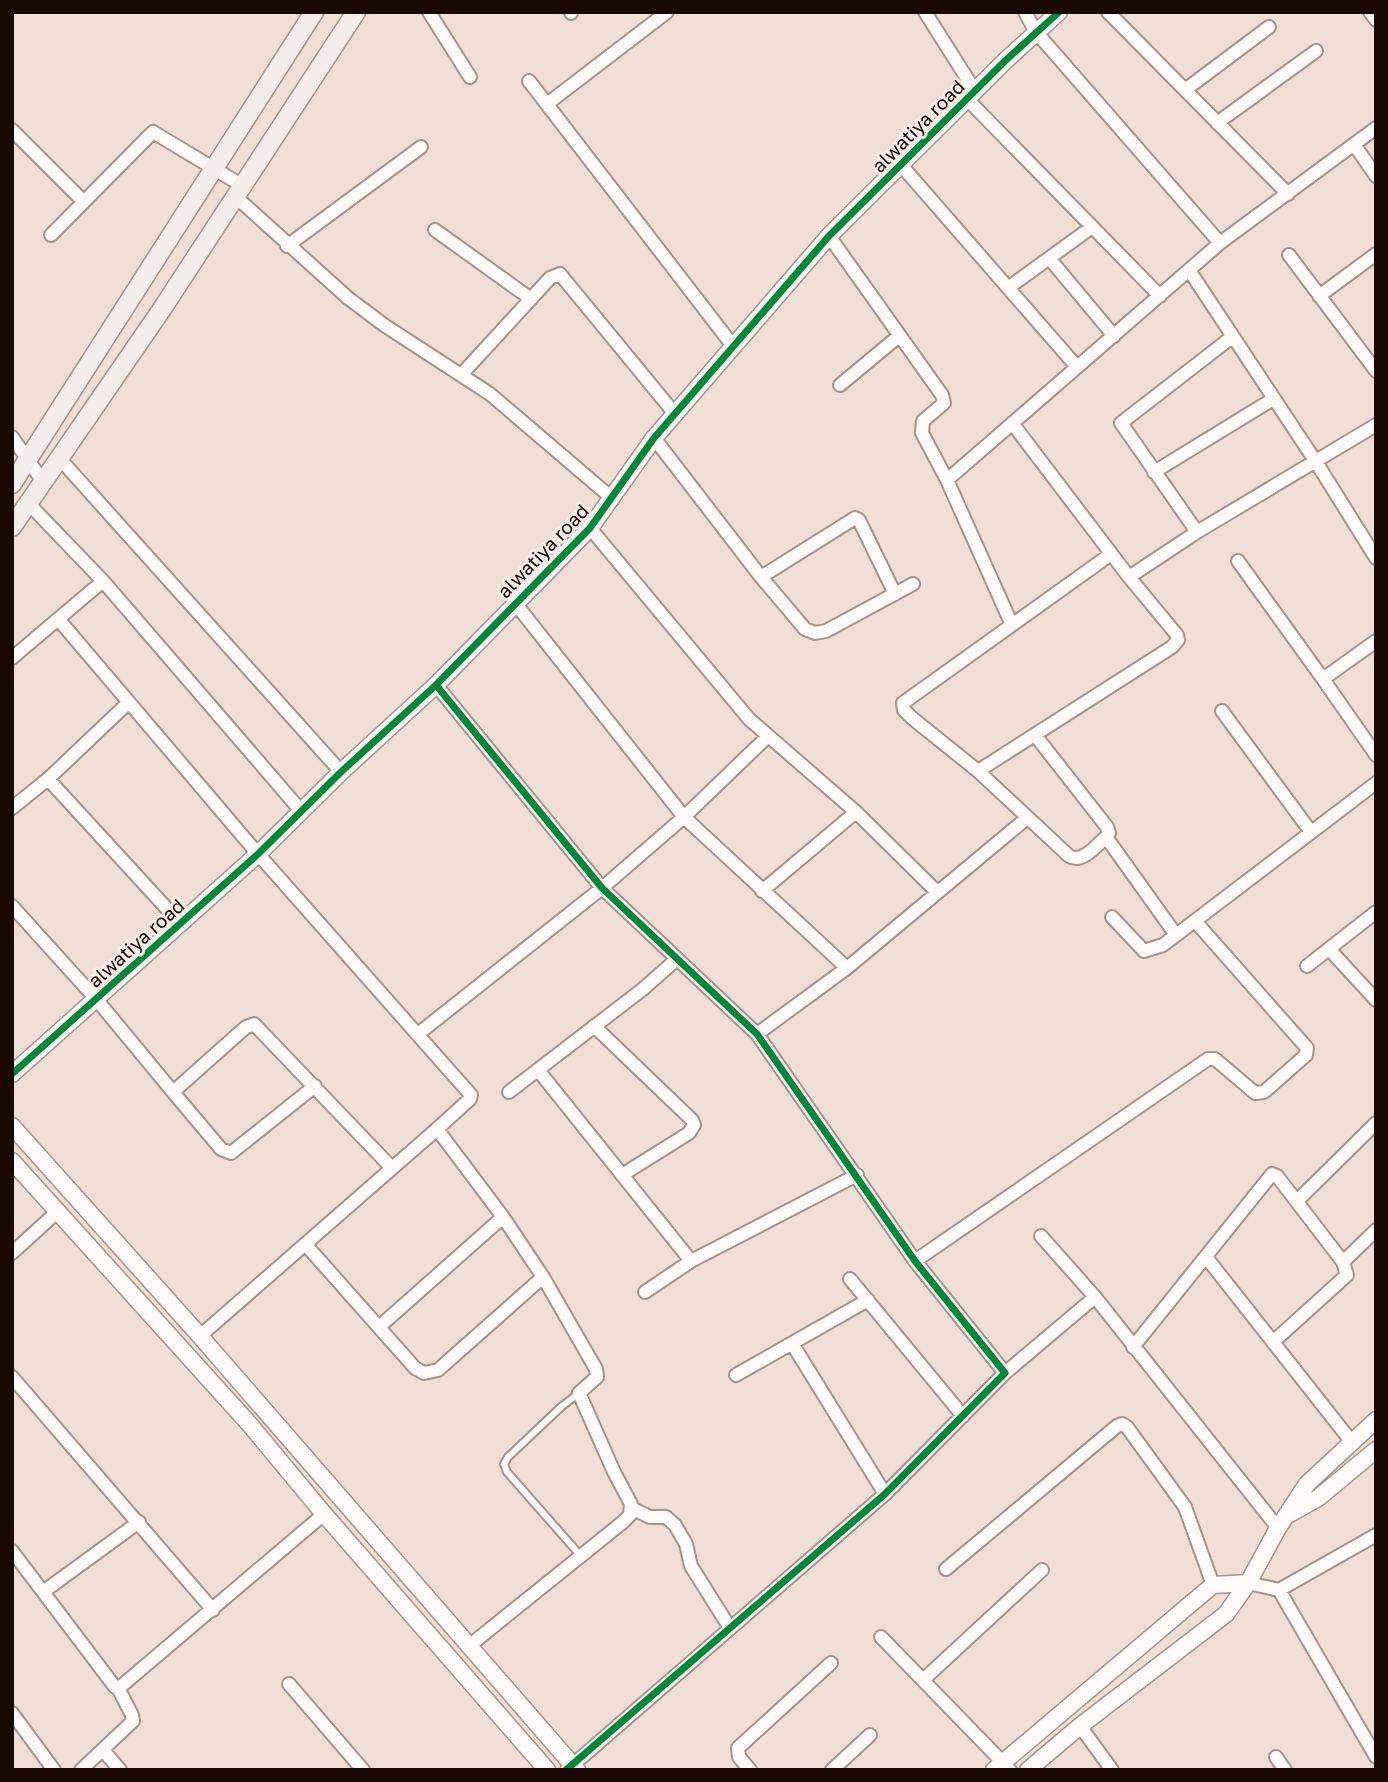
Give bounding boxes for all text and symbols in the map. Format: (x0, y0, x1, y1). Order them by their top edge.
street label: alwatiya road (867, 75, 969, 177)
street label: alwatiya road (492, 499, 593, 602)
street label: alwatiya road (83, 893, 188, 992)

